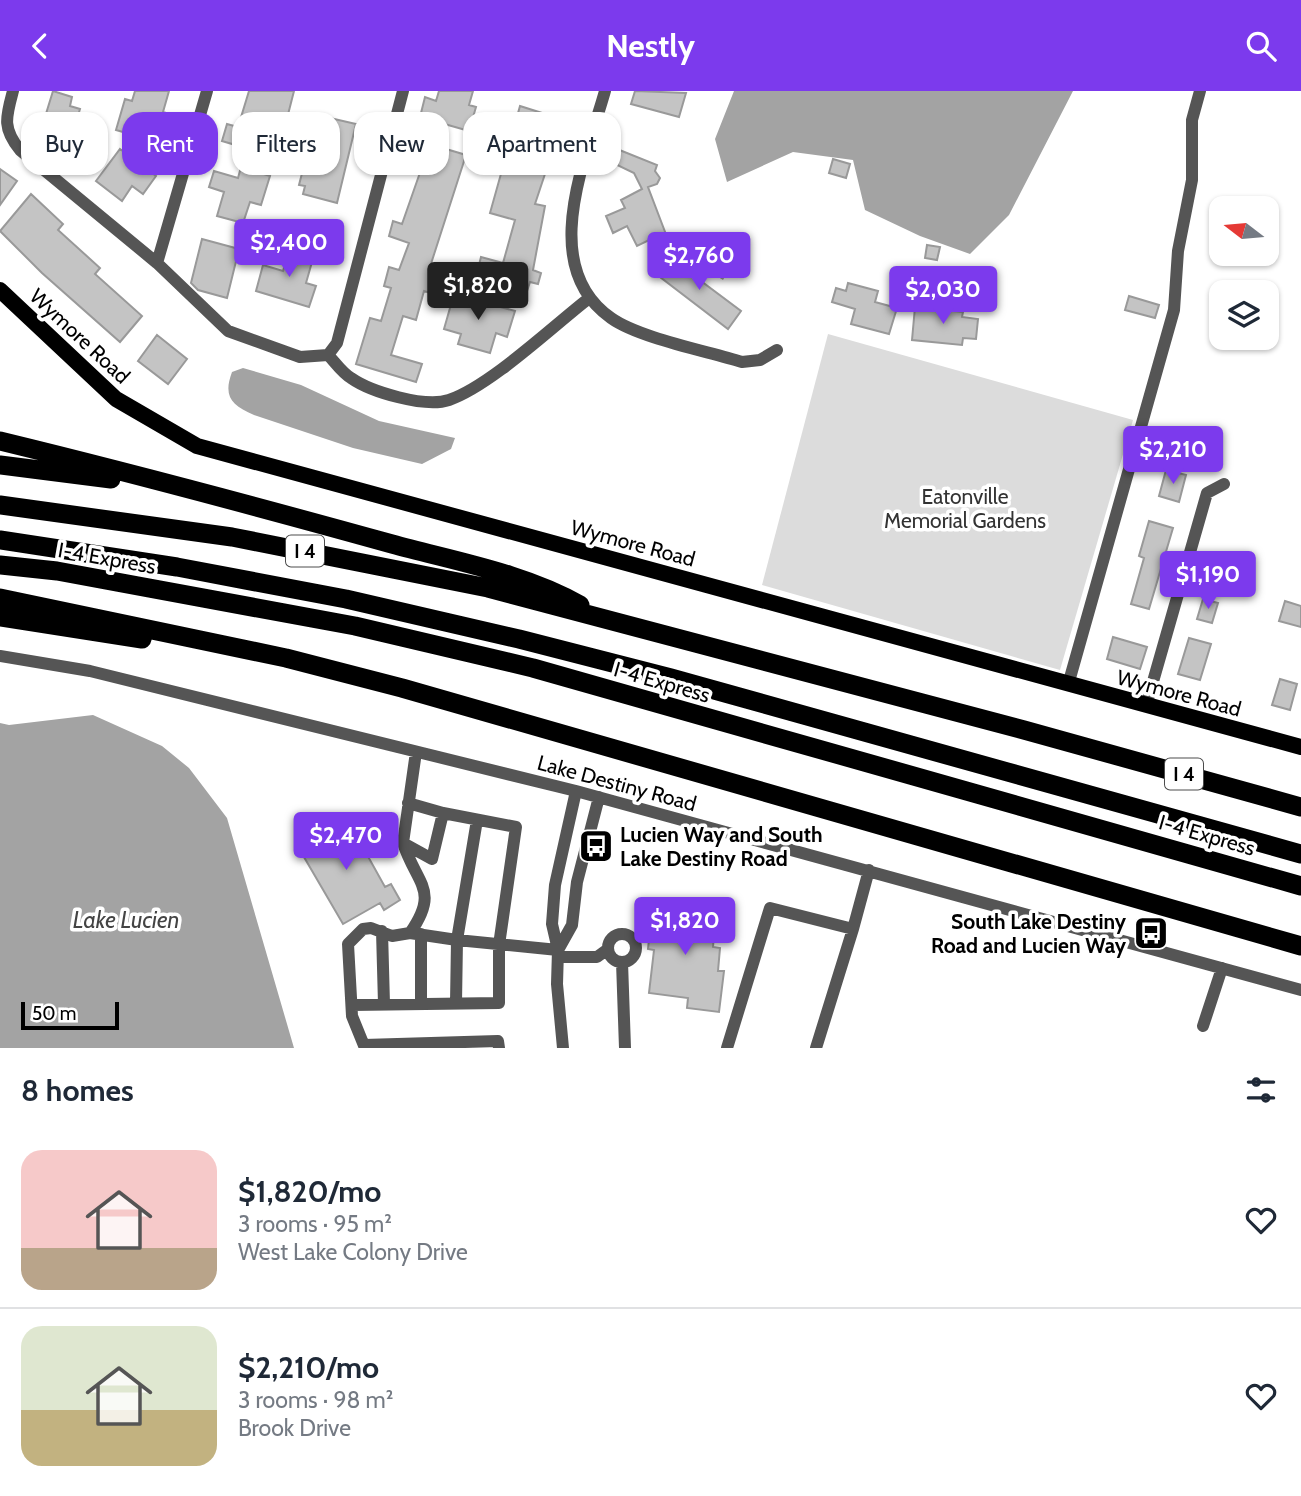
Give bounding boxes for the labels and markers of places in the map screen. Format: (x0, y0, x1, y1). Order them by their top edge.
pin: $2,400 (232, 219, 346, 279)
pin: $2,760 (642, 233, 756, 292)
pin: $1,820 (421, 263, 535, 322)
pin: $2,030 (886, 267, 1000, 326)
pin: $2,210 (1116, 427, 1230, 486)
pin: $1,190 (1151, 552, 1265, 611)
pin: $2,470 (289, 813, 403, 872)
place label: Lucien Way and South Lake Destiny Road (620, 822, 822, 871)
bus stop icon: Lucien Way and South Lake Destiny Road (577, 827, 615, 865)
pin: $1,820 (628, 897, 742, 957)
place label: South Lake Destiny Road and Lucien Way (931, 909, 1127, 958)
bus stop icon: South Lake Destiny Road and Lucien Way (1132, 914, 1170, 952)

